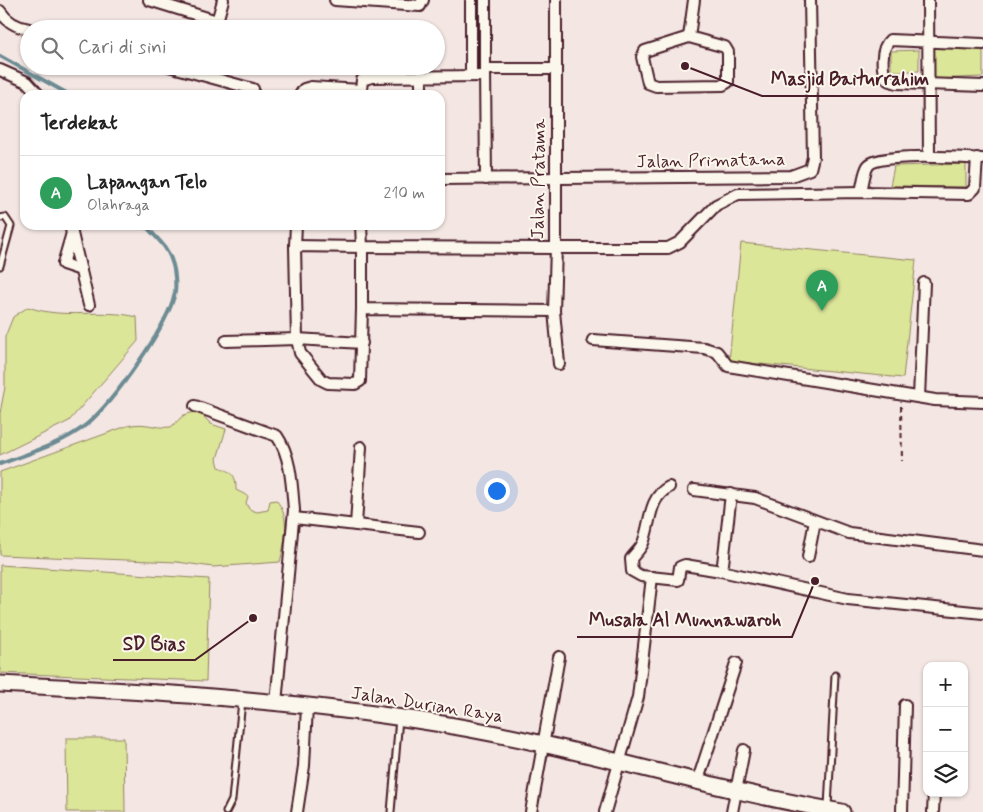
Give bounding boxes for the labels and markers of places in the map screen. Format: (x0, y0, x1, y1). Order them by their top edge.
callout: Masjid Baiturrahim (762, 62, 939, 96)
pin: A (806, 270, 838, 311)
callout: Musala Al Munnawaroh (577, 603, 792, 637)
callout: SD Bias (113, 626, 195, 660)

